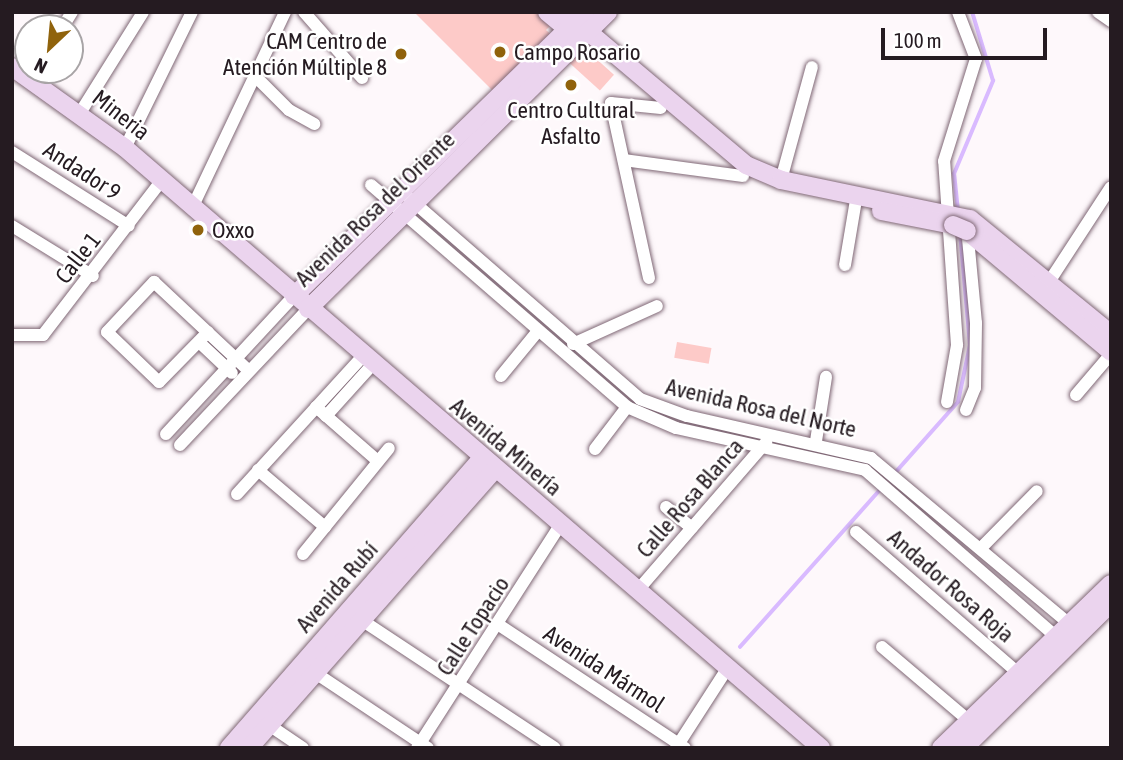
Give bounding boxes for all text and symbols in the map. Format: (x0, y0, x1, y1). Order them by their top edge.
north arrow (14, 14, 84, 84)
scale bar (885, 14, 1051, 58)
place label: CAM Centro de Atención Múltiple 8 (223, 27, 387, 81)
text: 100 m (894, 28, 942, 52)
place label: Campo Rosario (514, 38, 640, 66)
marker: Campo Rosario (492, 44, 508, 60)
marker: CAM Centro de Atención Múltiple 8 (393, 46, 409, 62)
text: N (31, 54, 51, 78)
marker: Centro Cultural Asfalto (563, 77, 579, 93)
street label: Mineria (87, 84, 155, 146)
place label: Centro Cultural Asfalto (507, 96, 635, 150)
street label: Avenida Rosa del Oriente (290, 126, 460, 292)
street label: Andador 9 (38, 136, 126, 206)
place label: Oxxo (212, 216, 255, 244)
marker: Oxxo (190, 222, 206, 238)
street label: Calle 1 (49, 227, 107, 289)
street label: Avenida Rosa del Norte (663, 373, 859, 443)
street label: Avenida Minería (445, 392, 567, 502)
street label: Calle Rosa Blanca (631, 433, 749, 563)
street label: Andador Rosa Roja (882, 524, 1020, 648)
street label: Avenida Rubí (290, 536, 384, 638)
street label: Calle Topacio (431, 571, 515, 681)
street label: Avenida Mármol (538, 620, 670, 718)

